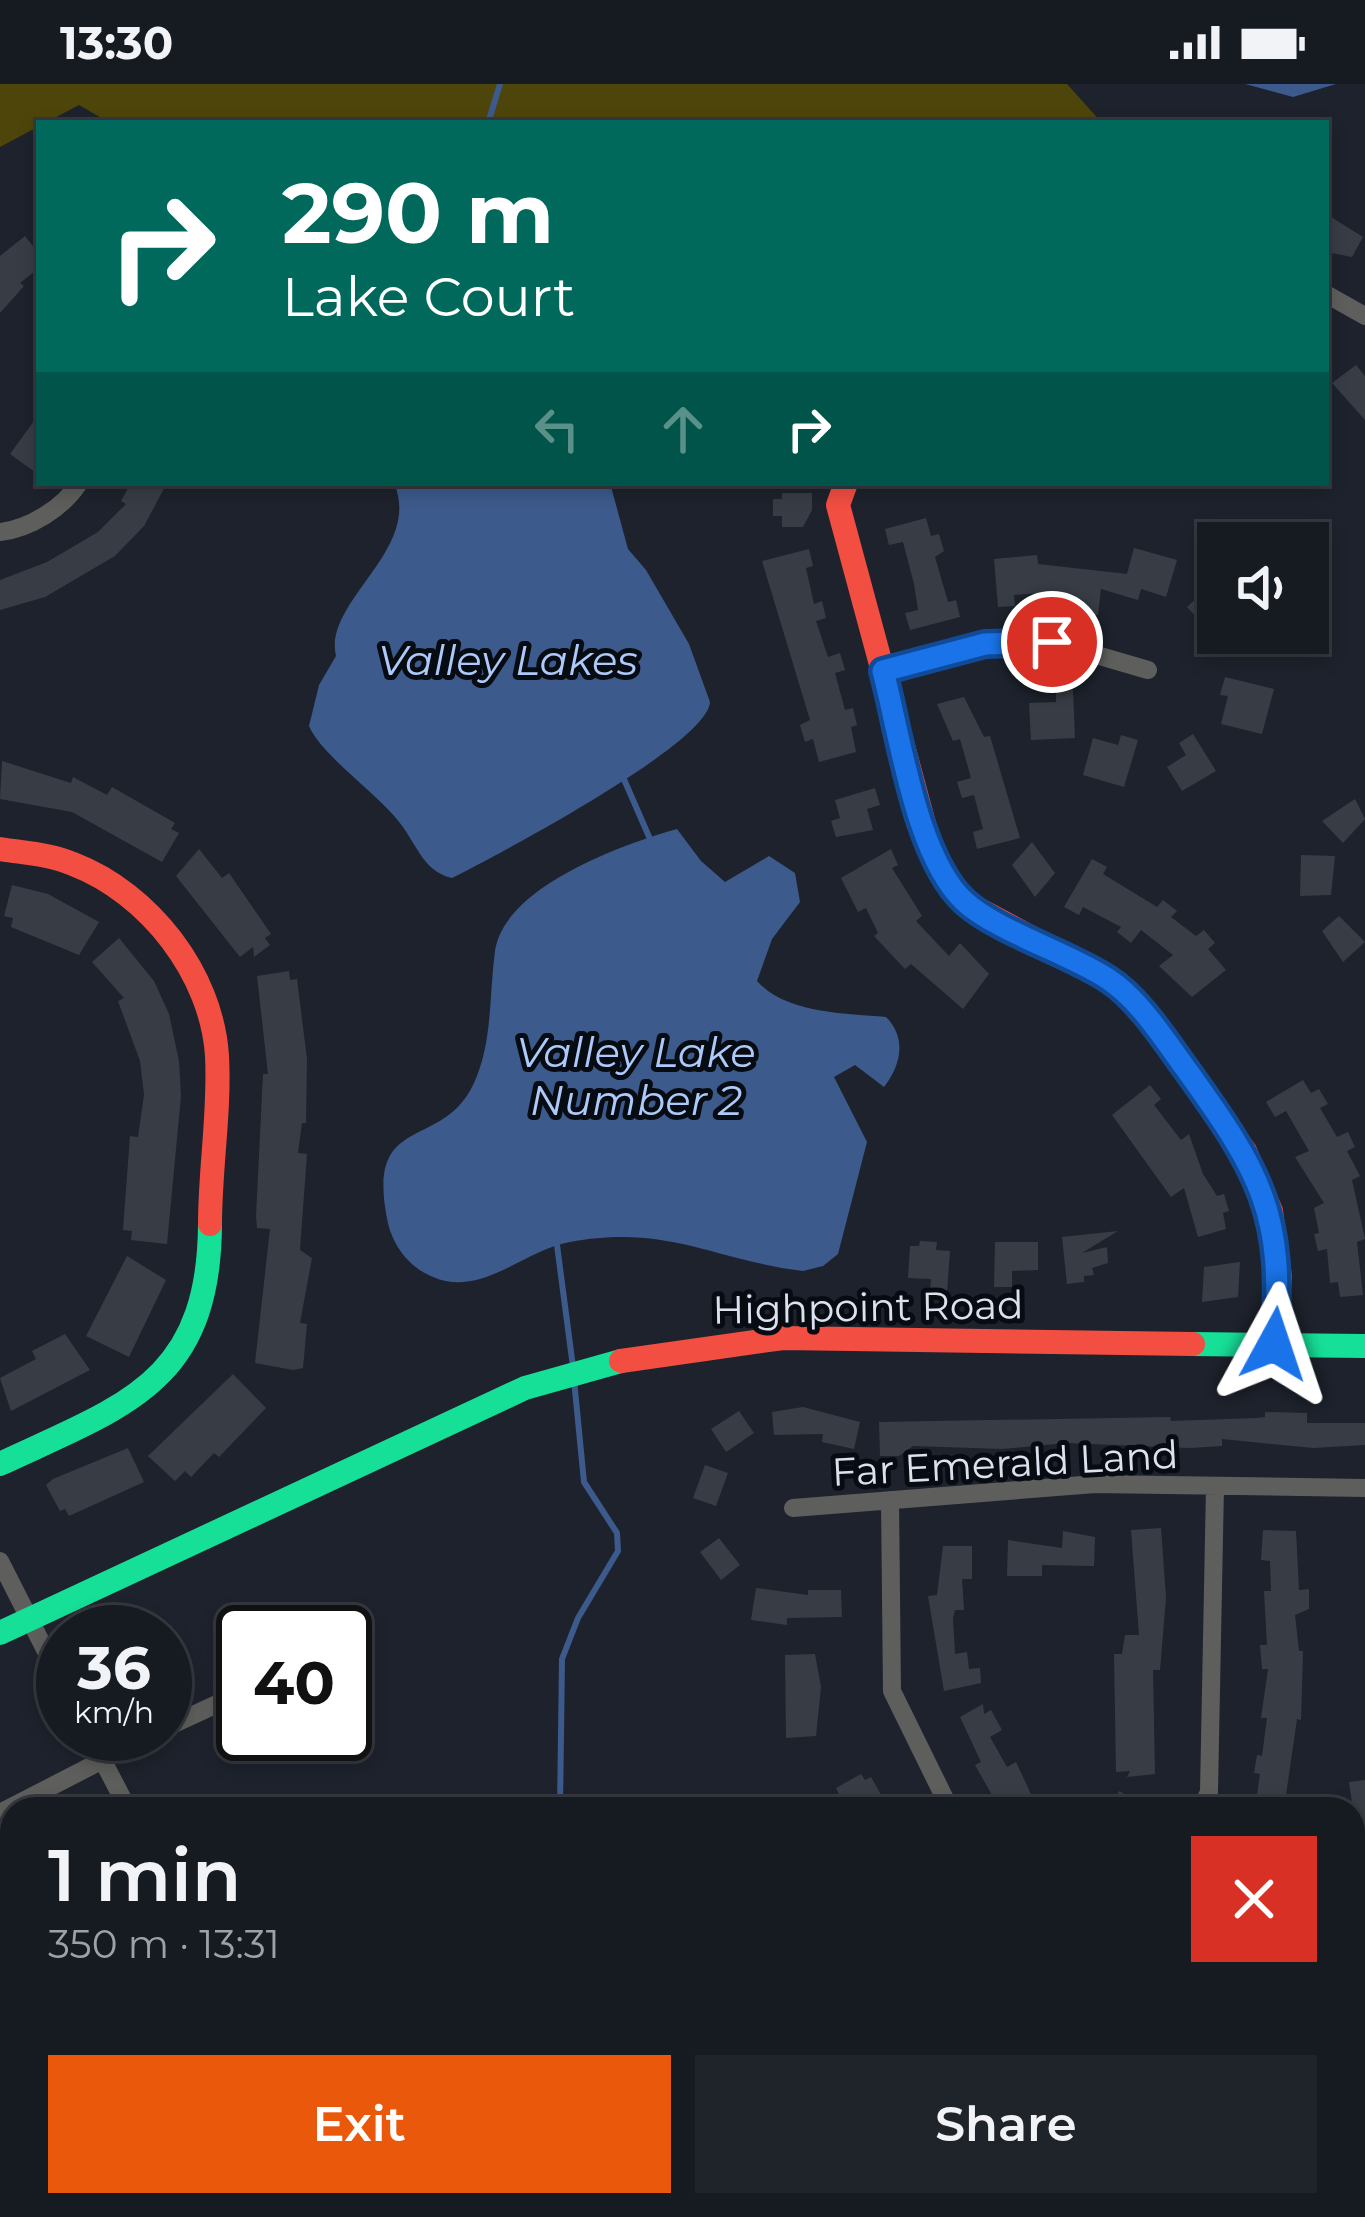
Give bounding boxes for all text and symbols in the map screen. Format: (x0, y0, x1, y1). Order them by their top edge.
text: 13:30 (60, 15, 173, 70)
text: 290 m (282, 162, 554, 264)
icon: right (84, 168, 240, 324)
text: Lake Court (282, 264, 575, 330)
icon: left (524, 396, 590, 462)
icon: ahead (650, 396, 716, 462)
icon: right (776, 396, 842, 462)
map controls (1197, 522, 1329, 654)
button: sound (1197, 522, 1329, 654)
pin (1001, 591, 1103, 693)
icon: arrive (1019, 609, 1085, 675)
water label: Valley Lakes (378, 634, 638, 686)
water label: Valley Lake Number 2 (516, 1026, 756, 1126)
street label: Highpoint Road (712, 1280, 1024, 1334)
position arrow (1211, 1281, 1337, 1407)
street label: Far Emerald Land (831, 1430, 1179, 1496)
speed limit sign: 40 (216, 1605, 372, 1761)
text: 36 (77, 1631, 151, 1704)
text: km/h (74, 1694, 154, 1731)
text: 1 min (48, 1831, 241, 1919)
button: close (1191, 1836, 1317, 1962)
text: 350 m · 13:31 (48, 1920, 280, 1968)
button: Exit (48, 2055, 671, 2193)
button: Share (695, 2055, 1317, 2193)

